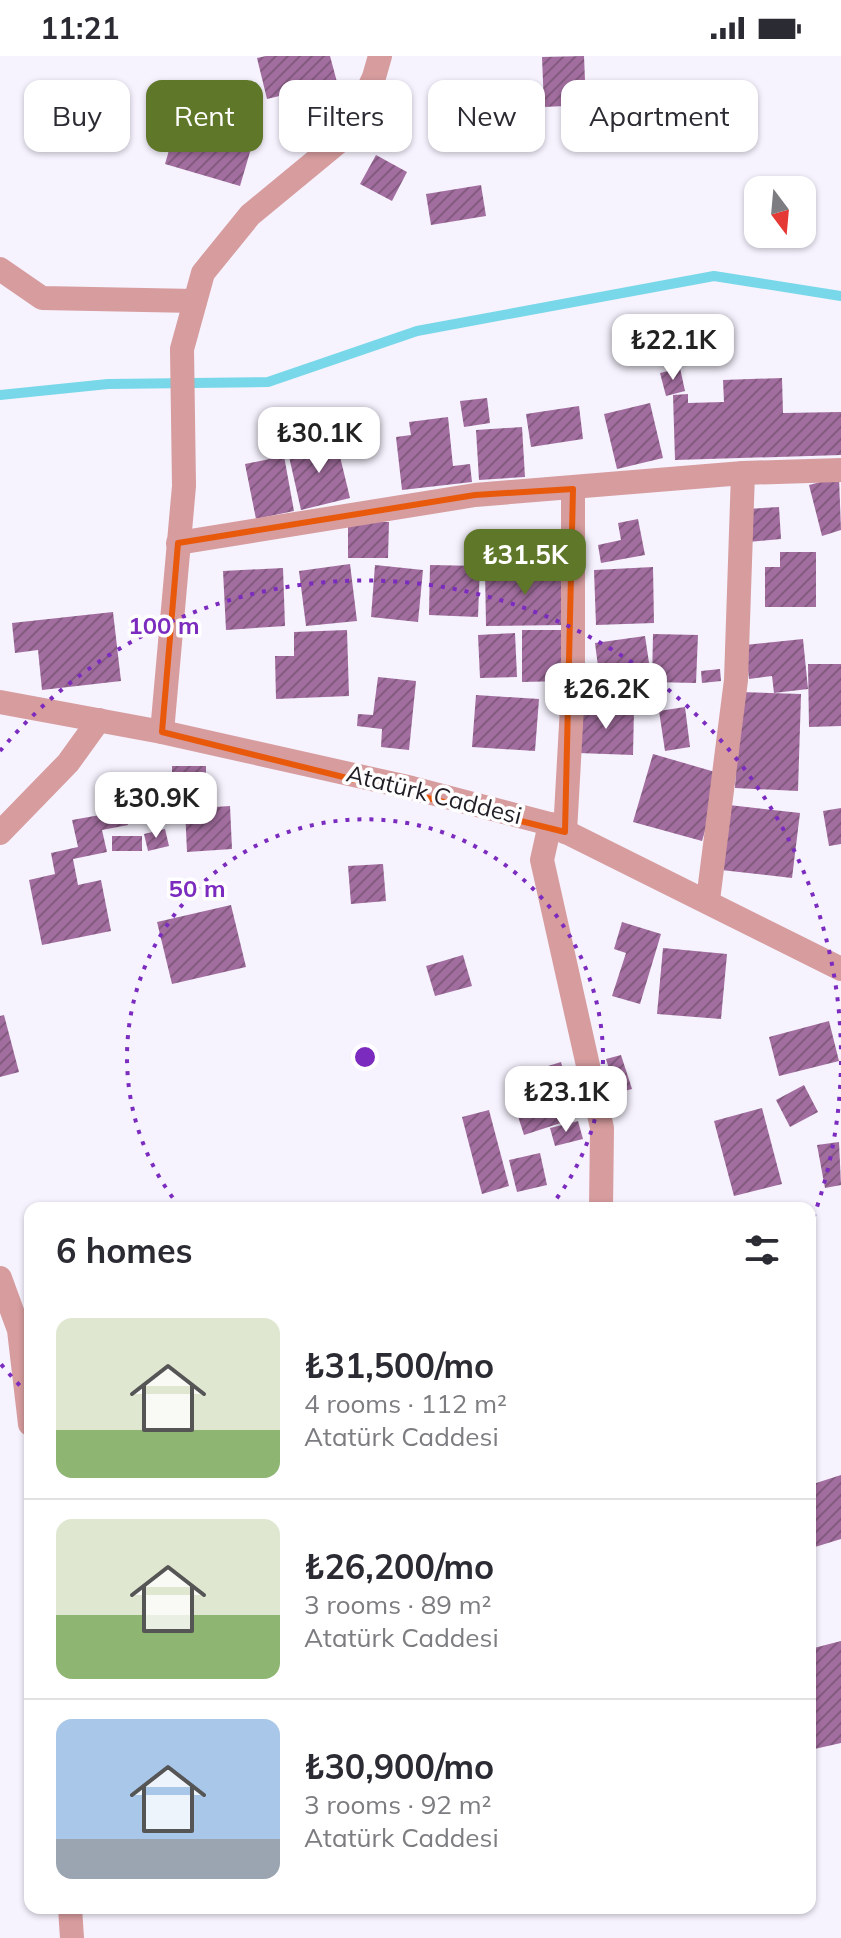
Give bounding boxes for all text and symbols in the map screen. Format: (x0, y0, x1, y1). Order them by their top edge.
text: 11:21 (40, 9, 119, 47)
chip: Buy (24, 80, 130, 152)
chip: Rent (146, 80, 263, 152)
chip: Filters (279, 80, 412, 152)
chip: New (428, 80, 545, 152)
chip: Apartment (561, 80, 758, 152)
north arrow (744, 176, 816, 248)
map controls (744, 176, 816, 248)
pin: ₺22.1K (608, 314, 738, 382)
text: ₺22.1K (630, 323, 716, 356)
pin: ₺30.1K (254, 407, 384, 475)
text: ₺30.1K (276, 416, 362, 449)
pin: ₺31.5K (460, 529, 590, 597)
text: ₺31.5K (482, 538, 568, 571)
text: 100 m (128, 610, 200, 640)
pin: ₺26.2K (541, 663, 671, 731)
text: ₺26.2K (563, 672, 649, 705)
street label: Atatürk Caddesi (343, 758, 525, 830)
pin: ₺30.9K (91, 772, 221, 840)
text: ₺30.9K (113, 781, 199, 814)
text: 50 m (169, 873, 225, 903)
centre of rings (351, 1043, 379, 1071)
pin: ₺23.1K (501, 1066, 631, 1134)
text: ₺23.1K (523, 1075, 609, 1108)
icon: filters (740, 1228, 784, 1272)
text: 6 homes (56, 1229, 193, 1272)
text: ₺31,500/mo (304, 1344, 494, 1387)
icon: home (120, 1350, 216, 1446)
text: 4 rooms · 112 m² (304, 1387, 507, 1420)
text: Atatürk Caddesi (304, 1420, 499, 1453)
text: ₺26,200/mo (304, 1545, 494, 1588)
icon: home (120, 1551, 216, 1647)
text: 3 rooms · 89 m² (304, 1588, 491, 1621)
text: Atatürk Caddesi (304, 1621, 499, 1654)
text: ₺30,900/mo (304, 1745, 494, 1788)
icon: home (120, 1751, 216, 1847)
text: 3 rooms · 92 m² (304, 1788, 491, 1821)
text: Atatürk Caddesi (304, 1821, 499, 1854)

